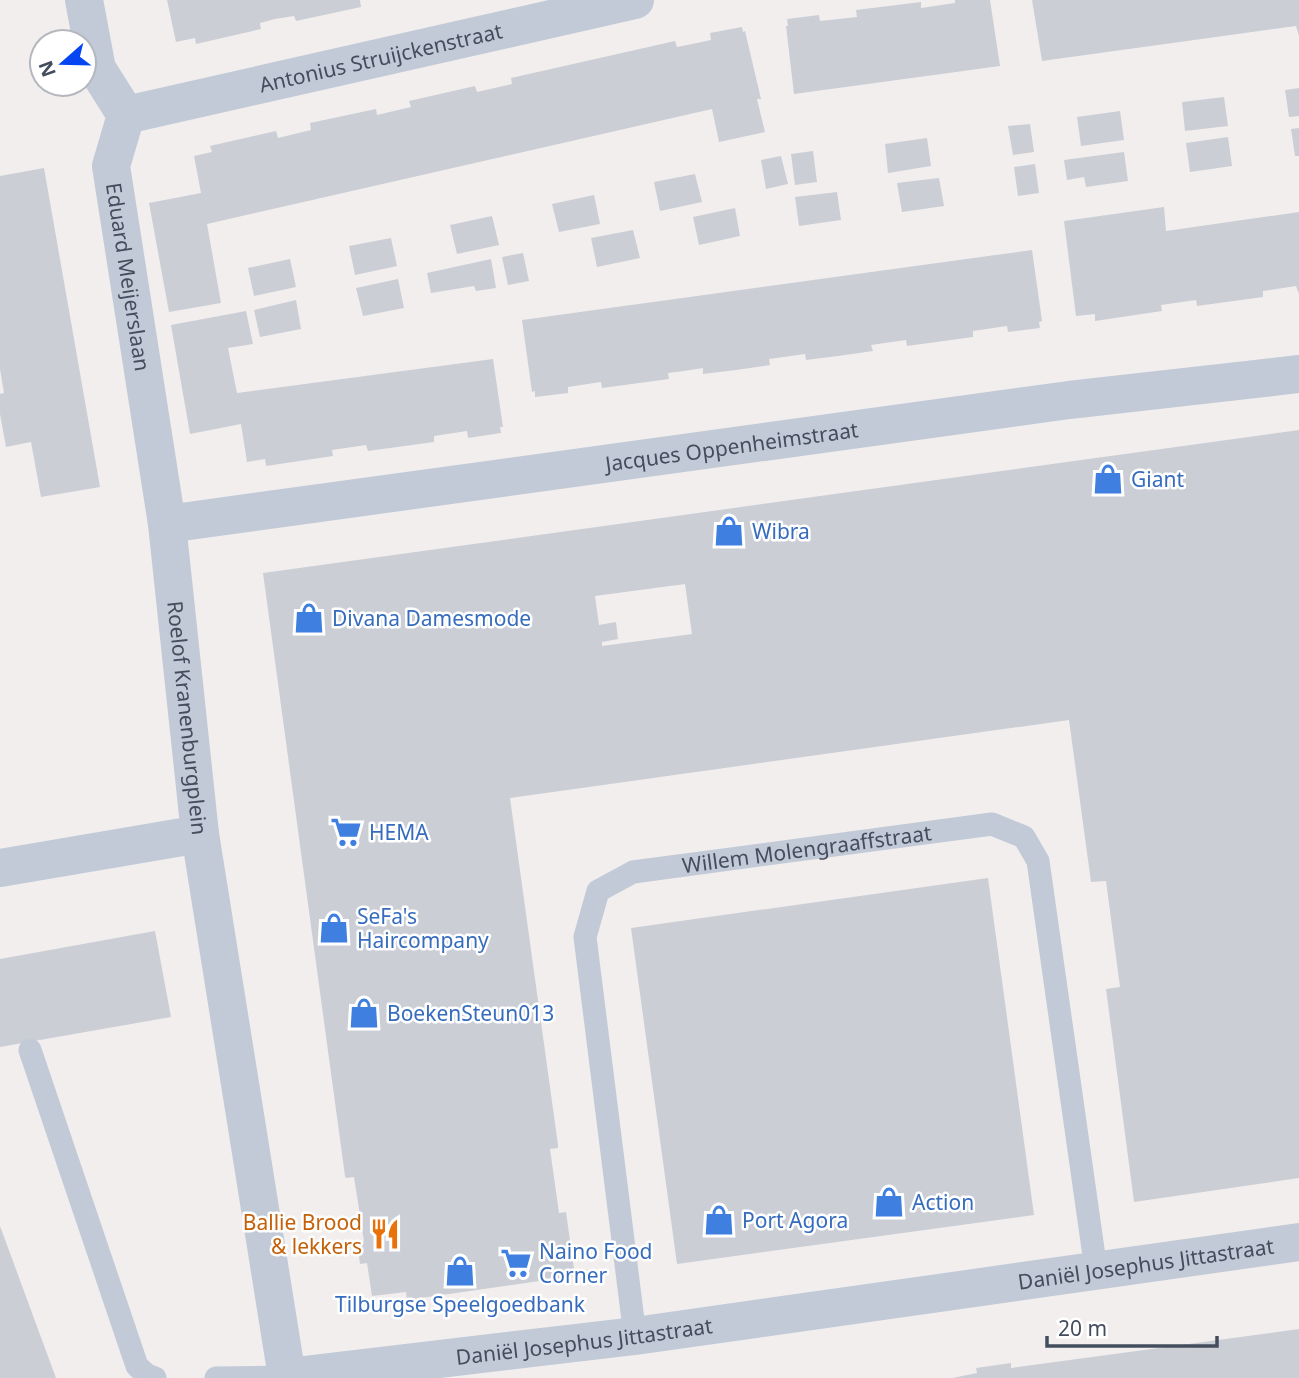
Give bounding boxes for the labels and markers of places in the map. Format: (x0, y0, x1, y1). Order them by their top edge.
shop icon: Giant (1091, 462, 1125, 496)
place label: Giant (1131, 465, 1184, 493)
shop icon: Wibra (712, 514, 746, 548)
place label: Wibra (752, 517, 810, 545)
shop icon: Divana Damesmode (292, 601, 326, 635)
place label: Divana Damesmode (332, 604, 531, 632)
supermarket icon: HEMA (329, 815, 363, 849)
place label: HEMA (369, 818, 429, 846)
place label: SeFa's Haircompany (357, 902, 489, 954)
shop icon: SeFa's Haircompany (317, 911, 351, 945)
shop icon: BoekenSteun013 (347, 996, 381, 1030)
place label: BoekenSteun013 (387, 999, 554, 1027)
shop icon: Action (872, 1185, 906, 1219)
place label: Action (912, 1188, 974, 1216)
shop icon: Port Agora (702, 1203, 736, 1237)
place label: Port Agora (742, 1206, 848, 1234)
place label: Ballie Brood & lekkers (243, 1208, 362, 1260)
restaurant icon: Ballie Brood & lekkers (368, 1217, 402, 1251)
place label: Naino Food Corner (539, 1237, 653, 1289)
supermarket icon: Naino Food Corner (499, 1246, 533, 1280)
shop icon: Tilburgse Speelgoedbank (443, 1254, 477, 1288)
place label: Tilburgse Speelgoedbank (335, 1290, 586, 1318)

